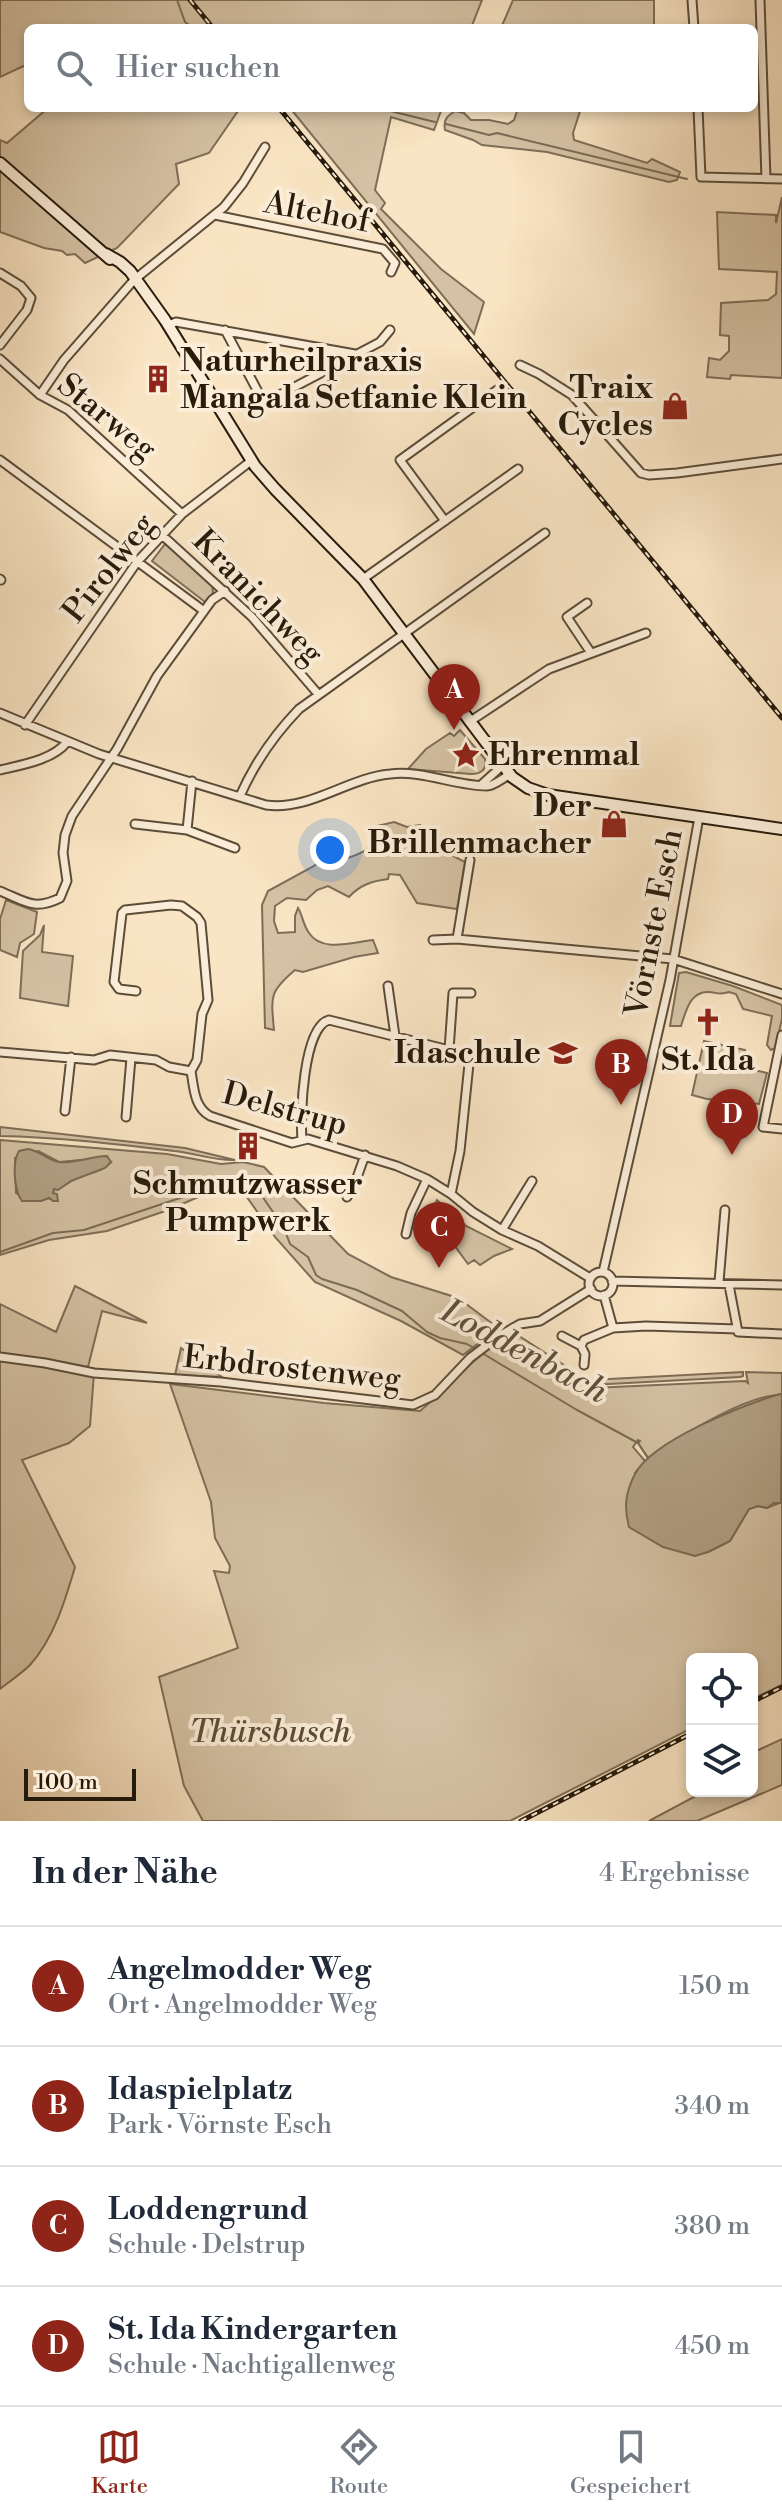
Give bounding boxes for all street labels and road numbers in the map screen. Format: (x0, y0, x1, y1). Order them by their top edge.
street label: Altehof (260, 182, 375, 242)
street label: Starweg (49, 365, 165, 469)
street label: Pirolweg (54, 505, 164, 631)
street label: Kranichweg (184, 521, 333, 673)
street label: Vörnste Esch (616, 826, 692, 1021)
street label: Delstrup (218, 1073, 352, 1145)
street label: Erbdrostenweg (181, 1337, 403, 1399)

